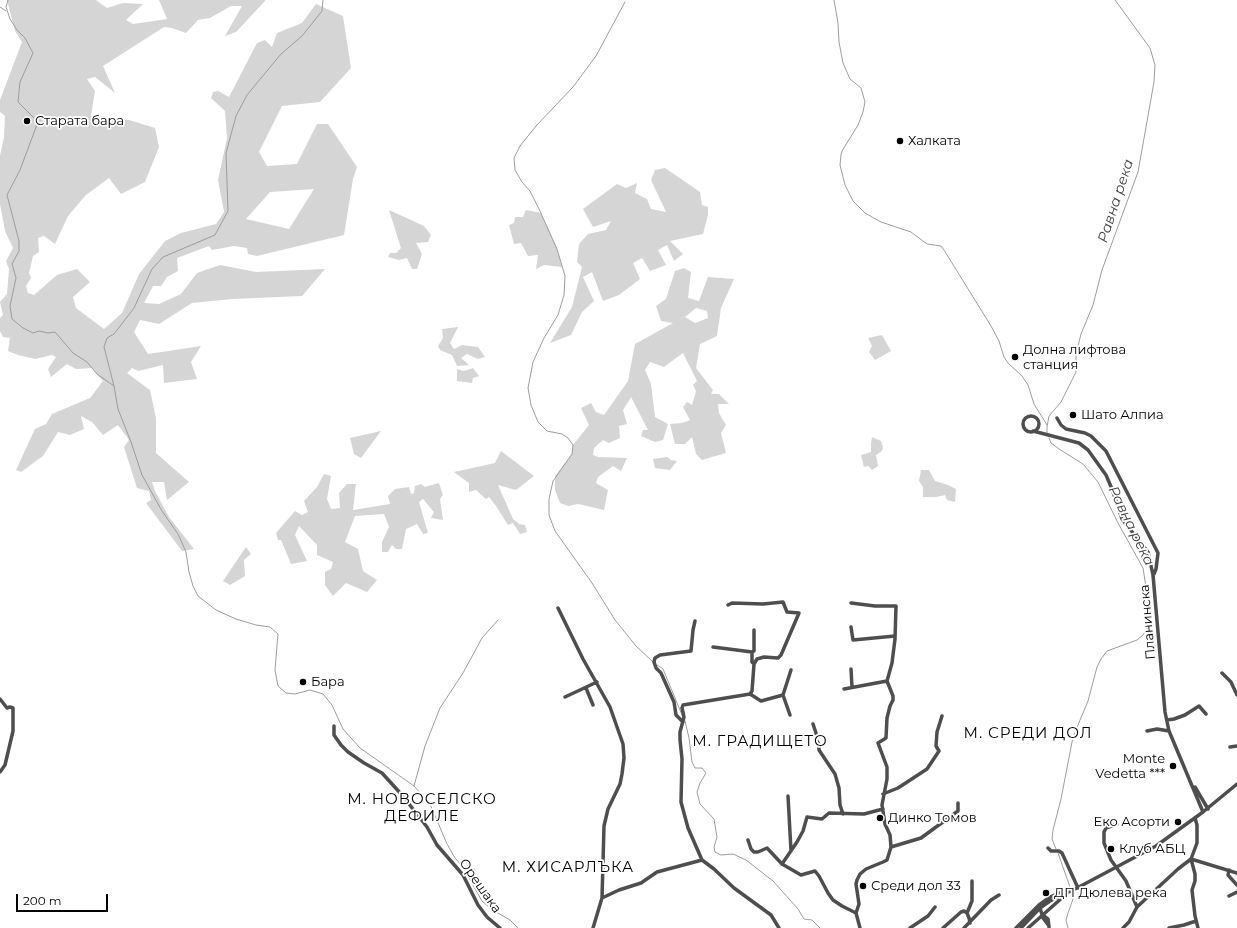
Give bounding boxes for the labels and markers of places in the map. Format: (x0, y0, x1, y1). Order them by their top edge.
place label: Старата бара (35, 113, 124, 129)
marker: Старата бара (22, 116, 32, 126)
place label: Халката (908, 133, 961, 149)
marker: Халката (895, 136, 905, 146)
place label: Долна лифтова станция (1023, 342, 1126, 373)
marker: Долна лифтова станция (1010, 352, 1020, 362)
place label: Шато Алпиа (1081, 407, 1163, 423)
marker: Шато Алпиа (1068, 410, 1078, 420)
place label: Бара (311, 674, 344, 690)
marker: Бара (298, 677, 308, 687)
place label: Monte Vedetta *** (1095, 751, 1165, 782)
marker: Monte Vedetta *** (1168, 761, 1178, 771)
place label: Динко Томов (888, 810, 977, 826)
marker: Динко Томов (875, 813, 885, 823)
place label: Еко Асорти (1094, 814, 1170, 830)
marker: Еко Асорти (1173, 817, 1183, 827)
place label: Клуб АБЦ (1119, 841, 1185, 857)
marker: Клуб АБЦ (1106, 844, 1116, 854)
place label: Среди дол 33 (871, 878, 961, 894)
marker: Среди дол 33 (858, 881, 868, 891)
place label: ДП Дюлева река (1054, 885, 1167, 901)
marker: ДП Дюлева река (1041, 888, 1051, 898)

